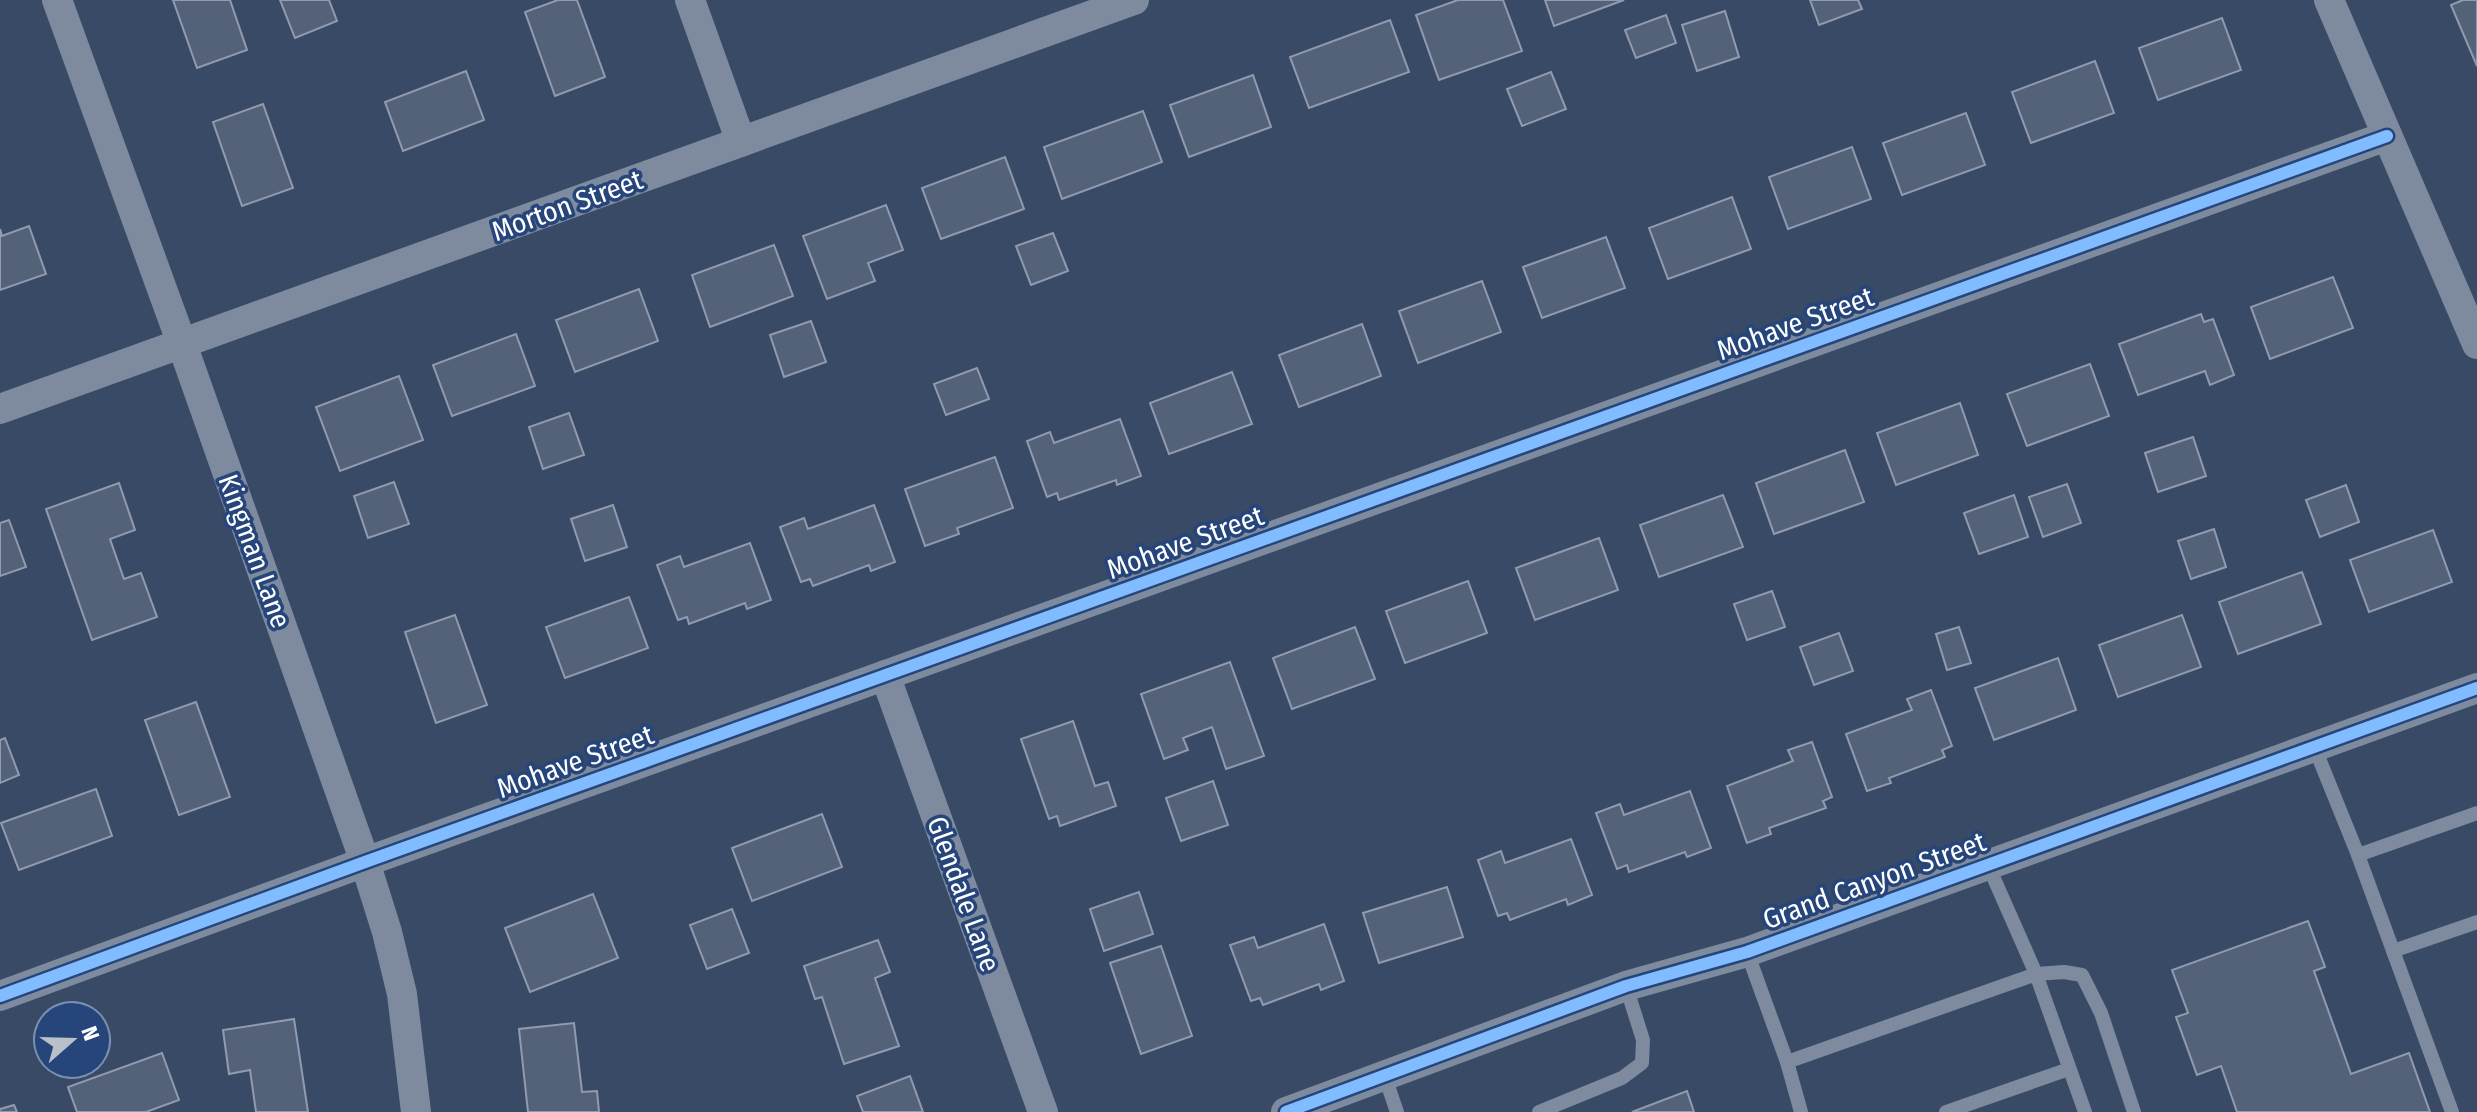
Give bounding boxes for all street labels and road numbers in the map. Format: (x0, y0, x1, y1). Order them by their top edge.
street label: Morton Street (487, 163, 648, 248)
street label: Mohave Street (1712, 280, 1879, 367)
street label: Kingman Lane (212, 470, 298, 632)
street label: Mohave Street (1102, 499, 1269, 586)
street label: Mohave Street (492, 718, 659, 805)
street label: Glendale Lane (920, 812, 1007, 976)
street label: Grand Canyon Street (1758, 825, 1991, 936)

